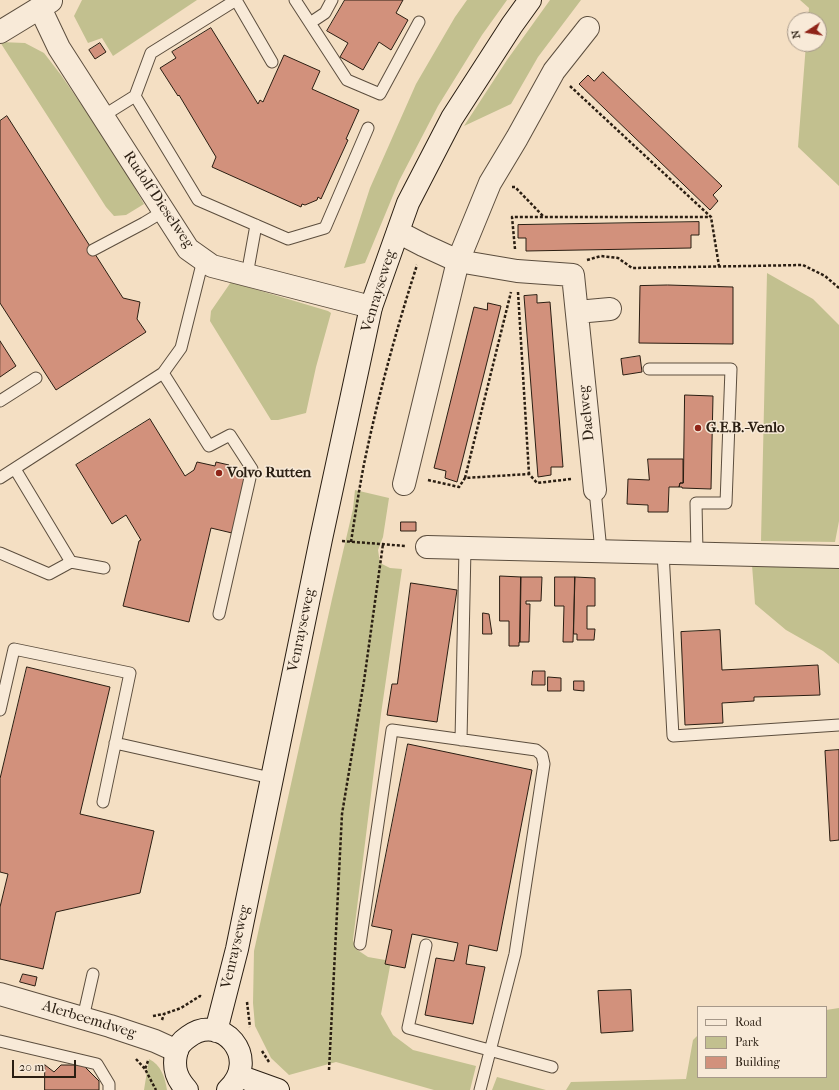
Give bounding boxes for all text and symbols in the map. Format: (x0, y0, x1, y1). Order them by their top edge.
north arrow (787, 12, 827, 52)
text: N (789, 29, 803, 40)
street label: Rudolf Dieselweg (119, 148, 197, 252)
street label: Venrayseweg (358, 248, 400, 334)
street label: Daelweg (575, 384, 599, 442)
place label: G.E.B.-Venlo (706, 419, 785, 437)
marker: G.E.B.-Venlo (693, 423, 703, 433)
place label: Volvo Rutten (227, 464, 311, 482)
marker: Volvo Rutten (214, 468, 224, 478)
street label: Venrayseweg (284, 586, 320, 674)
street label: Venrayseweg (218, 903, 254, 991)
street label: Alerbeemdweg (40, 997, 138, 1043)
legend (697, 1006, 827, 1078)
text: Road (735, 1015, 762, 1029)
text: Park (735, 1035, 759, 1049)
scale bar (14, 1052, 78, 1078)
text: Building (735, 1055, 780, 1069)
text: 20 m (19, 1060, 44, 1074)

